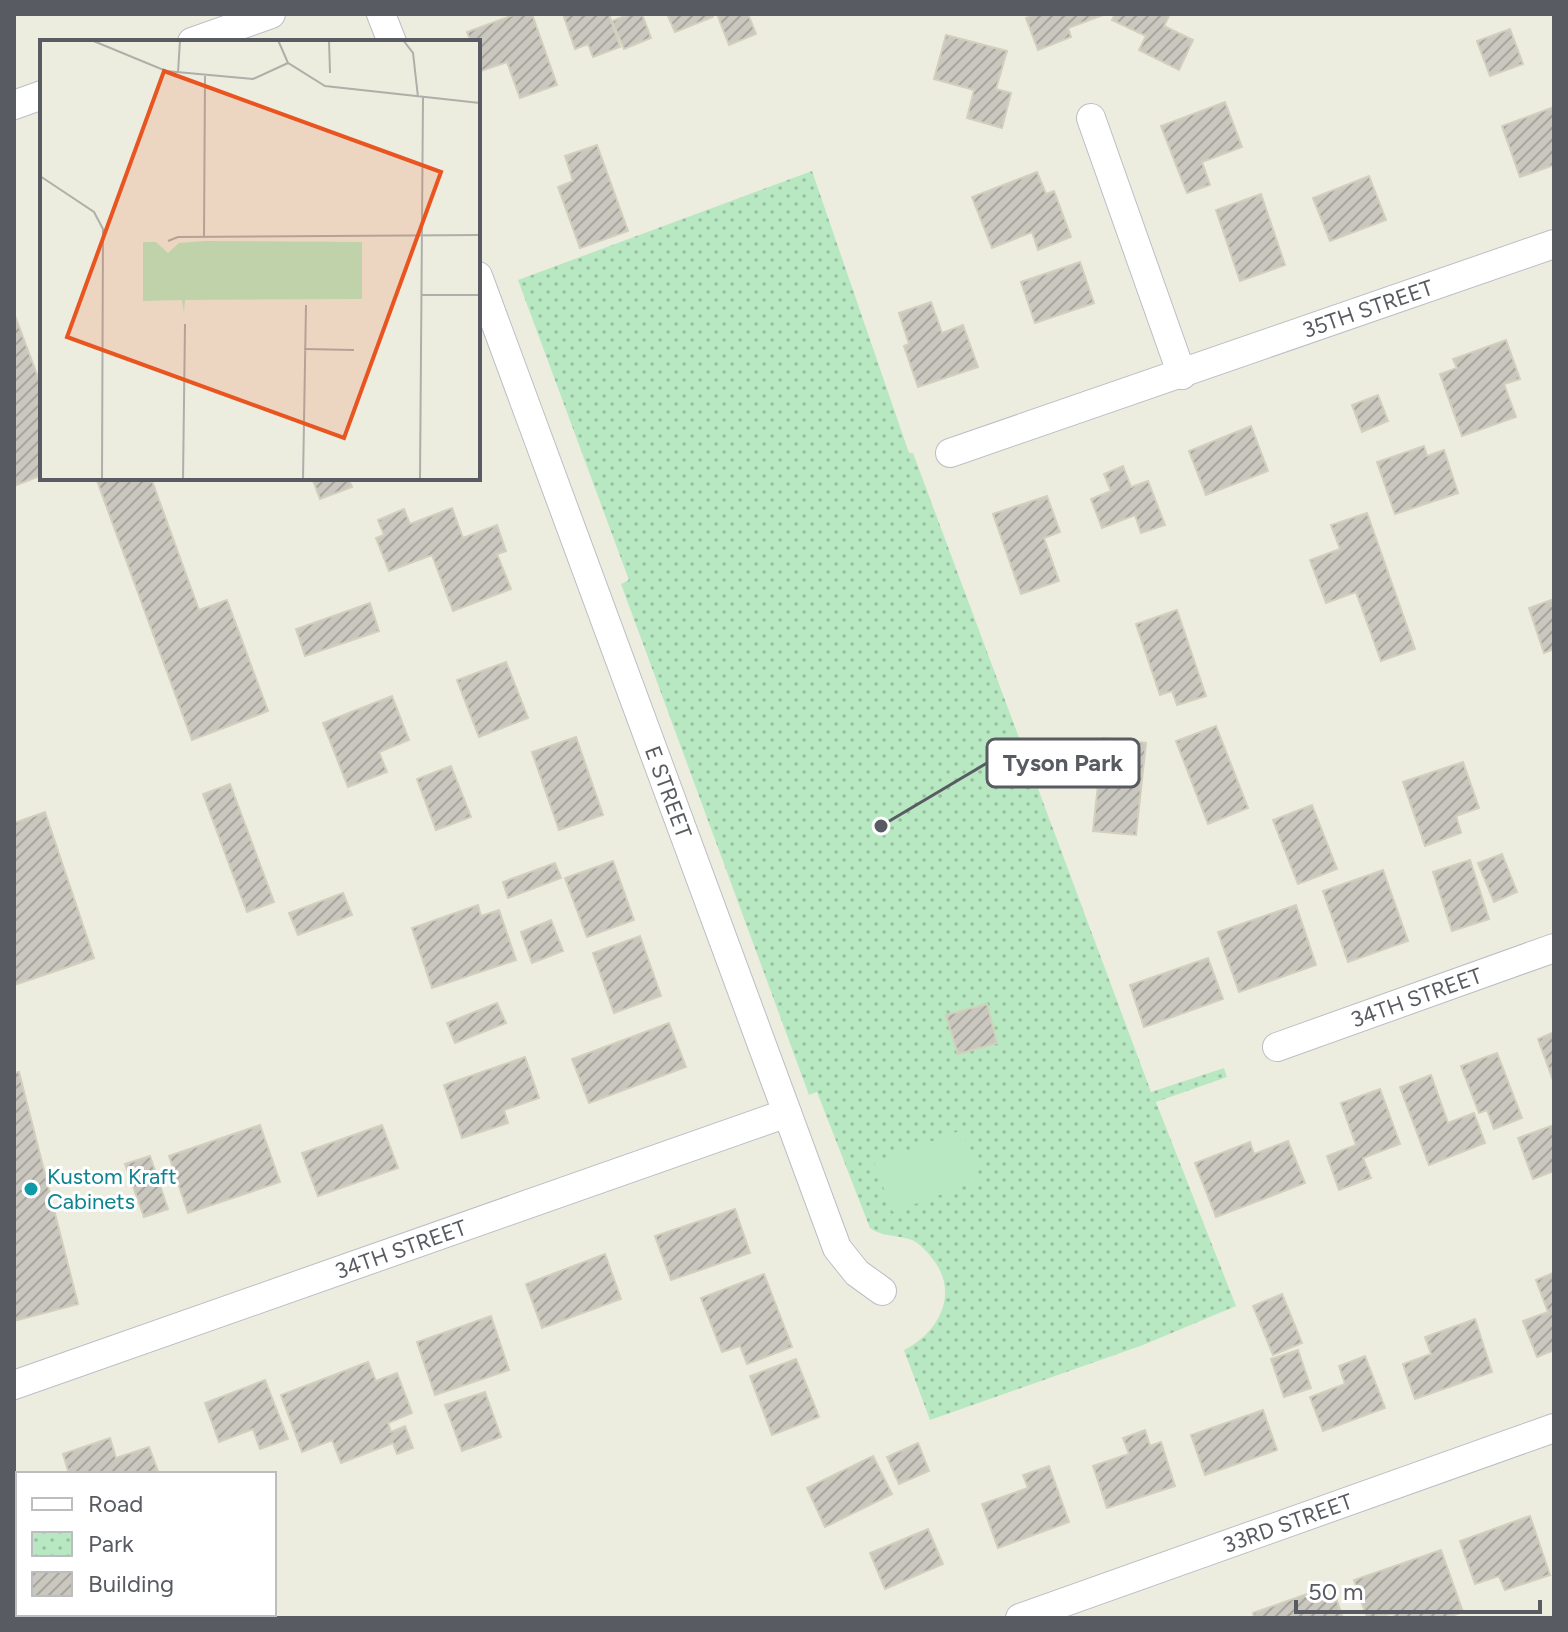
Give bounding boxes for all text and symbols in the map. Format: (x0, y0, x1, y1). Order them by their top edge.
inset map (40, 40, 480, 480)
street label: 35TH STREET (1299, 274, 1437, 344)
callout: Tyson Park (987, 739, 1139, 787)
street label: E STREET (639, 742, 697, 842)
text: Tyson Park (1003, 748, 1123, 777)
street label: 34TH STREET (1347, 962, 1486, 1034)
place label: Kustom Kraft Cabinets (47, 1163, 177, 1215)
marker: Kustom Kraft Cabinets (22, 1180, 40, 1198)
street label: 34TH STREET (332, 1214, 470, 1285)
legend (16, 1472, 276, 1616)
street label: 33RD STREET (1219, 1488, 1356, 1559)
text: Road (88, 1489, 143, 1518)
text: Park (88, 1529, 134, 1558)
scale bar (1296, 1564, 1540, 1614)
text: Building (88, 1569, 174, 1598)
text: 50 m (1308, 1577, 1364, 1606)

